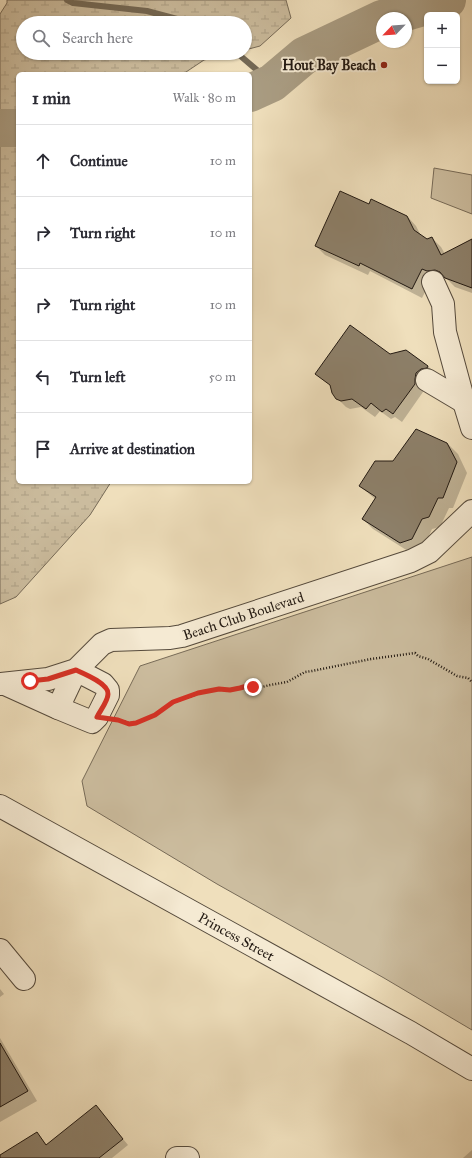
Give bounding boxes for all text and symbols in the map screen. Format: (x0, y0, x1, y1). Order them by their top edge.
north arrow (376, 12, 412, 48)
map controls (424, 12, 460, 84)
button: + (424, 12, 460, 48)
search box (16, 16, 252, 60)
icon: search (30, 27, 52, 49)
text: Search here (62, 29, 133, 47)
button: − (424, 48, 460, 84)
place label: Hout Bay Beach (282, 57, 376, 75)
marker: Hout Bay Beach (379, 60, 389, 70)
text: 1 min (32, 88, 71, 109)
text: Walk · 80 m (173, 90, 236, 106)
icon: ahead (32, 150, 54, 172)
text: Continue (70, 152, 128, 170)
text: 10 m (210, 153, 236, 169)
icon: right (32, 222, 54, 244)
text: Turn right (70, 224, 135, 242)
text: 10 m (210, 225, 236, 241)
icon: right (32, 294, 54, 316)
text: Turn right (70, 296, 135, 314)
text: 10 m (210, 297, 236, 313)
icon: left (32, 366, 54, 388)
text: Turn left (70, 368, 126, 386)
text: 50 m (209, 369, 236, 385)
icon: arrive (32, 438, 54, 460)
text: Arrive at destination (70, 440, 195, 458)
street label: Beach Club Boulevard (181, 588, 306, 644)
route start (21, 672, 39, 690)
route end (244, 678, 262, 696)
street label: Princess Street (195, 909, 277, 964)

